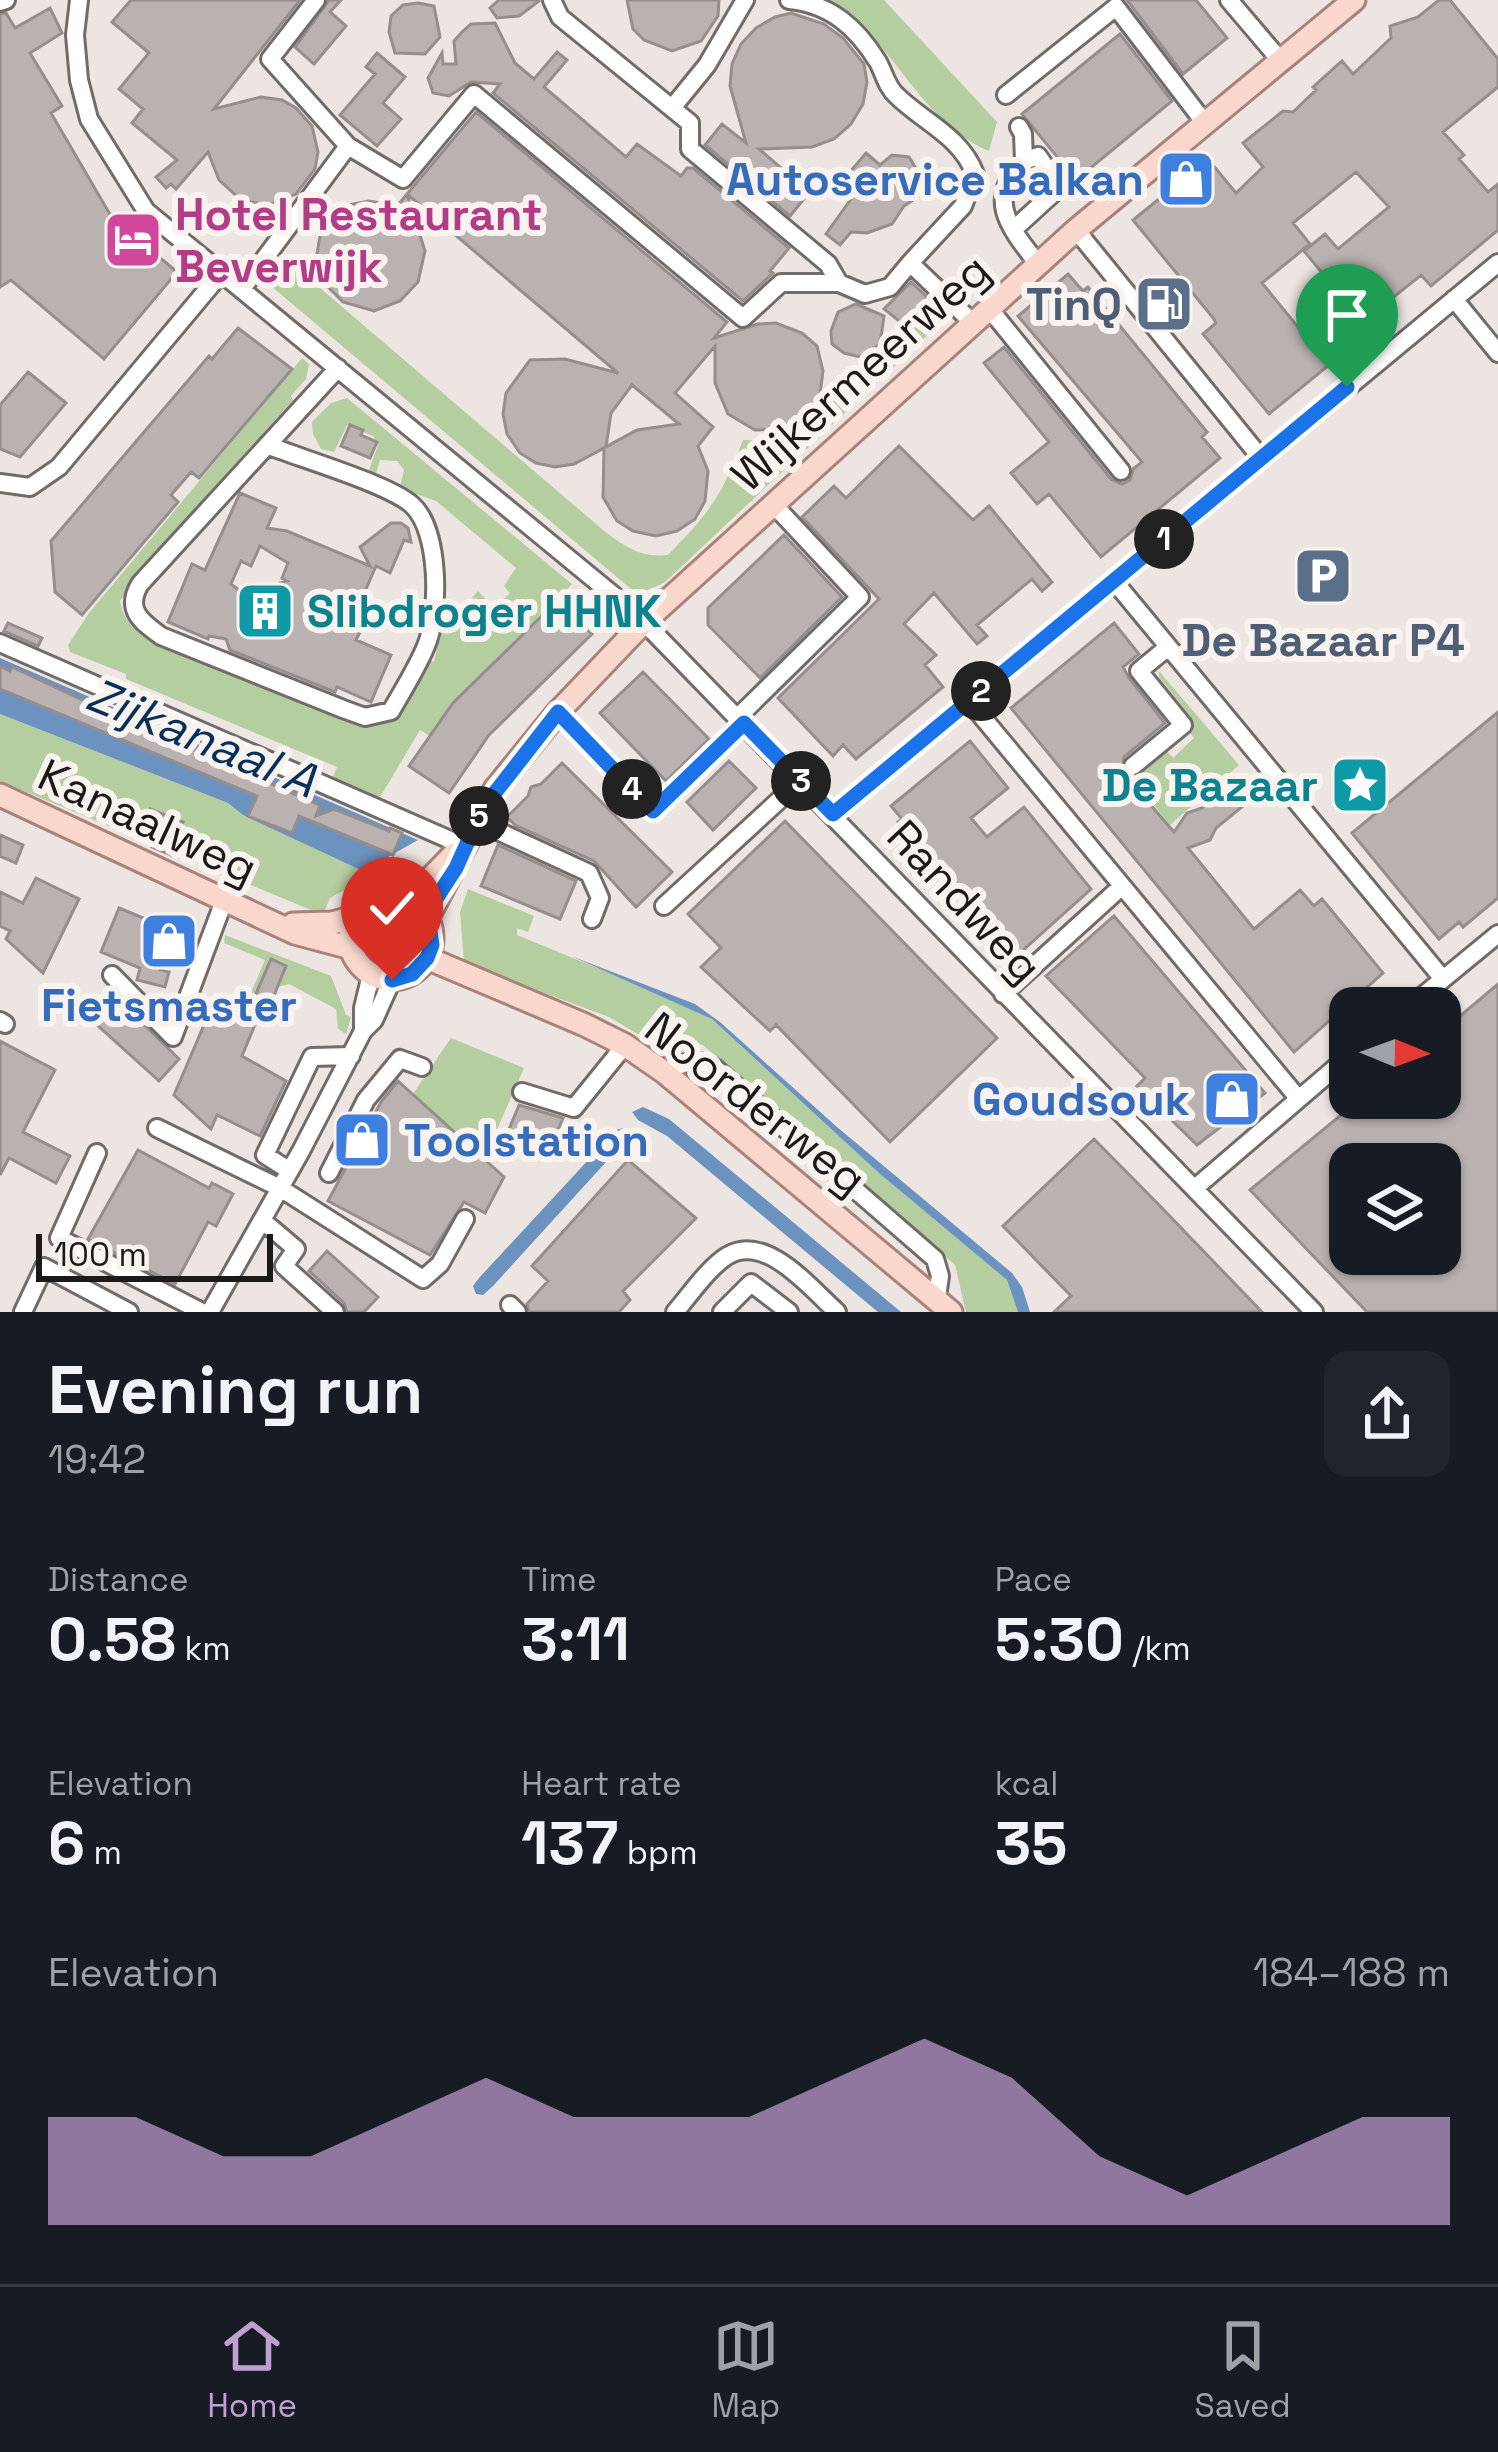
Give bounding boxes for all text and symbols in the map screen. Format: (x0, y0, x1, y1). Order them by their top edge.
shop icon: Autoservice Balkan (1155, 148, 1217, 210)
place label: Autoservice Balkan (726, 151, 1144, 208)
place label: Hotel Restaurant Beverwijk (175, 186, 542, 295)
hotel icon: Hotel Restaurant Beverwijk (102, 209, 164, 271)
street label: Wijkermeerweg (719, 241, 1001, 503)
pin (1296, 264, 1398, 387)
fuel station icon: TinQ (1133, 273, 1195, 335)
place label: TinQ (1026, 276, 1122, 333)
icon: arrive (1314, 282, 1380, 348)
pin: 1 (1134, 509, 1194, 569)
text: 1 (1157, 518, 1171, 560)
parking icon: De Bazaar P4 (1292, 545, 1354, 607)
building icon: Slibdroger HHNK (234, 580, 296, 642)
place label: Slibdroger HHNK (307, 583, 661, 640)
place label: De Bazaar P4 (1181, 612, 1465, 669)
pin: 2 (951, 661, 1011, 721)
water label: Zijkanaal A (78, 664, 326, 811)
text: 2 (971, 670, 991, 712)
street label: Kanaalweg (29, 746, 266, 897)
pin: 3 (771, 751, 831, 811)
place icon: De Bazaar (1329, 754, 1391, 816)
place label: De Bazaar (1102, 757, 1318, 814)
pin: 4 (602, 759, 662, 819)
text: 3 (791, 760, 811, 802)
text: 4 (622, 768, 643, 810)
pin: 5 (449, 786, 509, 846)
text: 5 (469, 795, 489, 837)
street label: Randweg (875, 808, 1054, 995)
pin (341, 857, 443, 980)
icon: check (359, 875, 425, 941)
shop icon: Fietsmaster (138, 910, 200, 972)
place label: Fietsmaster (41, 977, 297, 1034)
north arrow (1329, 987, 1461, 1119)
map controls (1329, 987, 1461, 1275)
street label: Noorderweg (634, 999, 878, 1208)
shop icon: Goudsouk (1201, 1068, 1263, 1130)
place label: Goudsouk (972, 1071, 1190, 1128)
shop icon: Toolstation (331, 1109, 393, 1171)
place label: Toolstation (404, 1112, 649, 1169)
button: layers (1329, 1143, 1461, 1275)
scale bar (36, 1228, 273, 1281)
text: 100 m (54, 1234, 147, 1276)
text: Evening run (48, 1348, 423, 1432)
button: share (1324, 1351, 1450, 1477)
text: 19:42 (48, 1435, 146, 1484)
text: Distance (48, 1559, 189, 1601)
text: Time (521, 1559, 596, 1601)
text: Pace (995, 1559, 1072, 1601)
text: 0.58 (48, 1601, 176, 1678)
text: 3:11 (521, 1601, 630, 1678)
text: 5:30 (995, 1601, 1124, 1678)
text: km (176, 1628, 231, 1670)
text: /km (1124, 1628, 1191, 1670)
text: Elevation (48, 1763, 193, 1805)
text: Heart rate (521, 1763, 682, 1805)
text: kcal (995, 1763, 1058, 1805)
text: 6 (48, 1805, 85, 1882)
text: 137 (521, 1805, 618, 1882)
text: 35 (995, 1805, 1067, 1882)
text: m (85, 1832, 122, 1874)
text: bpm (618, 1832, 698, 1874)
text: Elevation (48, 1948, 219, 1997)
text: 184–188 m (1253, 1948, 1450, 1997)
tab: Home (207, 2313, 297, 2427)
tab: Map (711, 2313, 780, 2427)
tab: Saved (1195, 2313, 1291, 2427)

